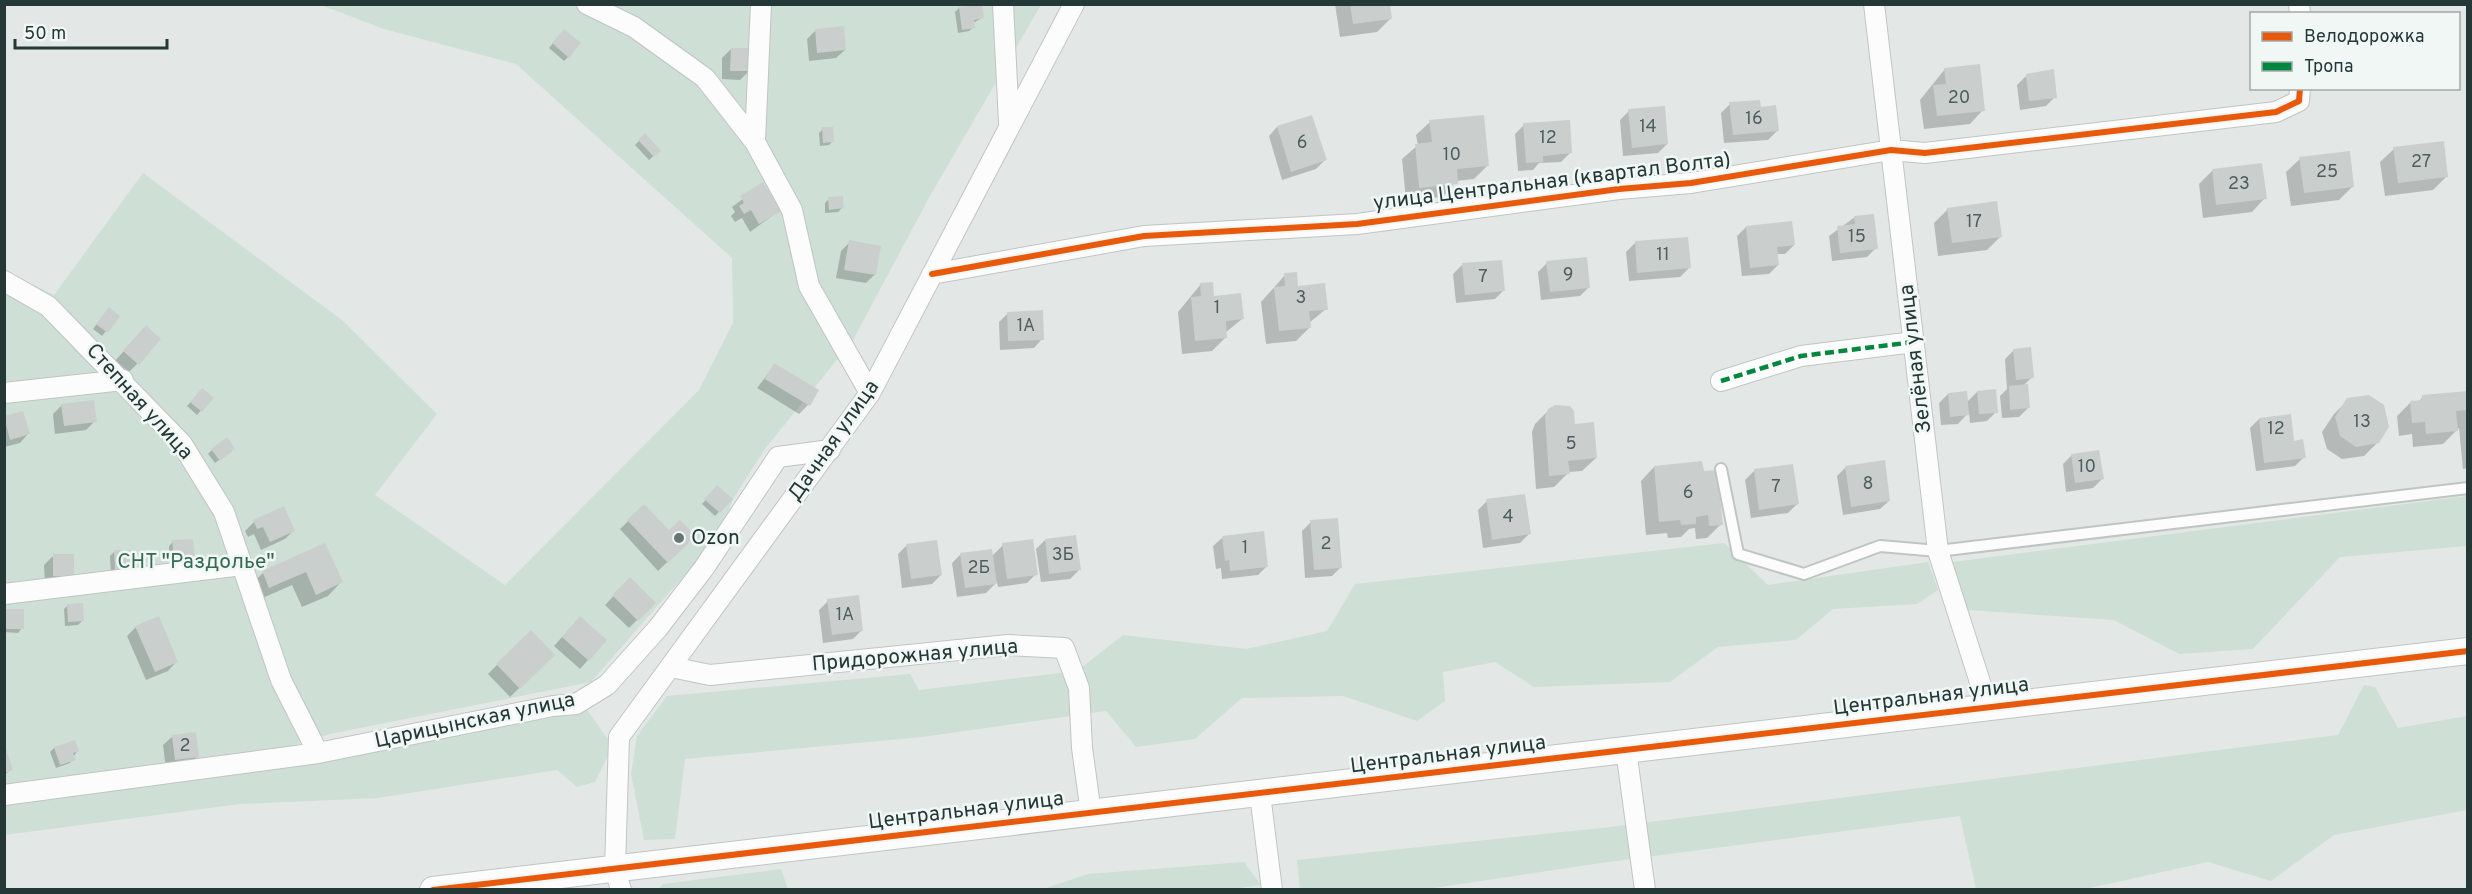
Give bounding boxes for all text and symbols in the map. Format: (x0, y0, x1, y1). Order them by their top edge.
scale bar (15, 12, 166, 50)
legend (2250, 12, 2460, 90)
text: 50 m (24, 23, 66, 46)
text: Велодорожка (2304, 26, 2424, 49)
text: Тропа (2304, 56, 2353, 79)
house number: 20 (1948, 87, 1970, 110)
house number: 16 (1745, 108, 1763, 131)
house number: 14 (1639, 116, 1657, 139)
house number: 12 (1539, 127, 1557, 150)
house number: 6 (1297, 132, 1307, 155)
house number: 10 (1443, 144, 1461, 167)
street label: улица Центральная (квартал Волта) (1372, 147, 1732, 217)
house number: 27 (2411, 151, 2431, 174)
house number: 25 (2316, 161, 2338, 184)
house number: 23 (2228, 173, 2250, 196)
house number: 17 (1966, 211, 1982, 234)
house number: 15 (1848, 226, 1866, 249)
house number: 11 (1656, 244, 1670, 267)
house number: 9 (1563, 264, 1573, 287)
house number: 7 (1478, 266, 1488, 289)
street label: Зелёная улица (1893, 283, 1939, 435)
house number: 3 (1296, 287, 1306, 310)
house number: 1 (1214, 297, 1220, 320)
house number: 1А (1017, 315, 1035, 338)
street label: Степная улица (80, 338, 198, 466)
street label: Дачная улица (782, 375, 886, 507)
house number: 13 (2353, 411, 2371, 434)
house number: 12 (2267, 418, 2285, 441)
house number: 5 (1565, 433, 1577, 456)
house number: 10 (2078, 456, 2096, 479)
house number: 8 (1863, 473, 1874, 496)
house number: 7 (1771, 476, 1781, 499)
house number: 6 (1683, 482, 1693, 505)
house number: 4 (1502, 506, 1514, 529)
place label: Ozon (691, 525, 740, 552)
marker: Ozon (672, 531, 686, 545)
house number: 2 (1320, 533, 1332, 556)
house number: 1 (1242, 537, 1248, 560)
house number: 3Б (1052, 544, 1074, 567)
park label: СНТ "Раздолье" (117, 549, 275, 576)
house number: 2Б (968, 557, 990, 580)
house number: 1А (836, 604, 854, 627)
street label: Придорожная улица (811, 634, 1019, 678)
street label: Центральная улица (1832, 672, 2030, 722)
street label: Царицынская улица (372, 687, 578, 755)
street label: Центральная улица (1349, 730, 1547, 780)
house number: 2 (179, 735, 191, 758)
street label: Центральная улица (867, 786, 1065, 836)

